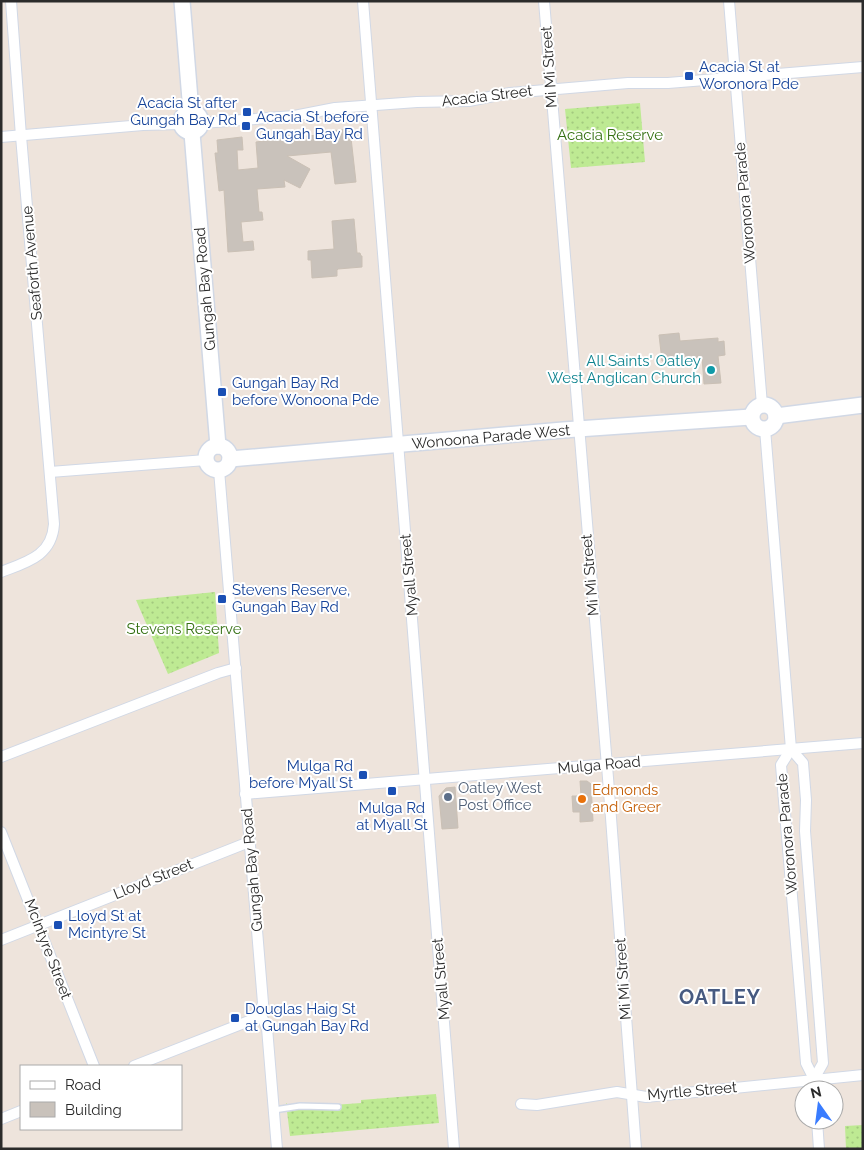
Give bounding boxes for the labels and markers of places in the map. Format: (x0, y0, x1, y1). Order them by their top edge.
place label: Acacia St at Woronora Pde (699, 58, 799, 93)
marker: Acacia St at Woronora Pde (683, 70, 695, 82)
place label: Acacia St after Gungah Bay Rd (130, 94, 238, 129)
marker: Acacia St after Gungah Bay Rd (241, 106, 253, 118)
place label: Acacia St before Gungah Bay Rd (256, 108, 369, 143)
marker: Acacia St before Gungah Bay Rd (240, 120, 252, 132)
place label: All Saints' Oatley West Anglican Church (547, 352, 701, 387)
marker: All Saints' Oatley West Anglican Church (705, 364, 717, 376)
place label: Gungah Bay Rd before Wonoona Pde (232, 374, 379, 409)
marker: Gungah Bay Rd before Wonoona Pde (216, 386, 228, 398)
place label: Stevens Reserve, Gungah Bay Rd (232, 581, 350, 616)
marker: Stevens Reserve, Gungah Bay Rd (216, 593, 228, 605)
place label: Mulga Rd before Myall St (249, 757, 353, 792)
marker: Mulga Rd before Myall St (357, 769, 369, 781)
place label: Oatley West Post Office (458, 779, 542, 814)
place label: Edmonds and Greer (592, 781, 661, 816)
marker: Mulga Rd at Myall St (386, 785, 398, 797)
marker: Oatley West Post Office (442, 791, 454, 803)
marker: Edmonds and Greer (576, 793, 588, 805)
place label: Mulga Rd at Myall St (356, 799, 428, 834)
place label: Lloyd St at Mcintyre St (68, 907, 146, 942)
marker: Lloyd St at Mcintyre St (52, 919, 64, 931)
place label: Douglas Haig St at Gungah Bay Rd (245, 1000, 369, 1035)
marker: Douglas Haig St at Gungah Bay Rd (229, 1012, 241, 1024)

